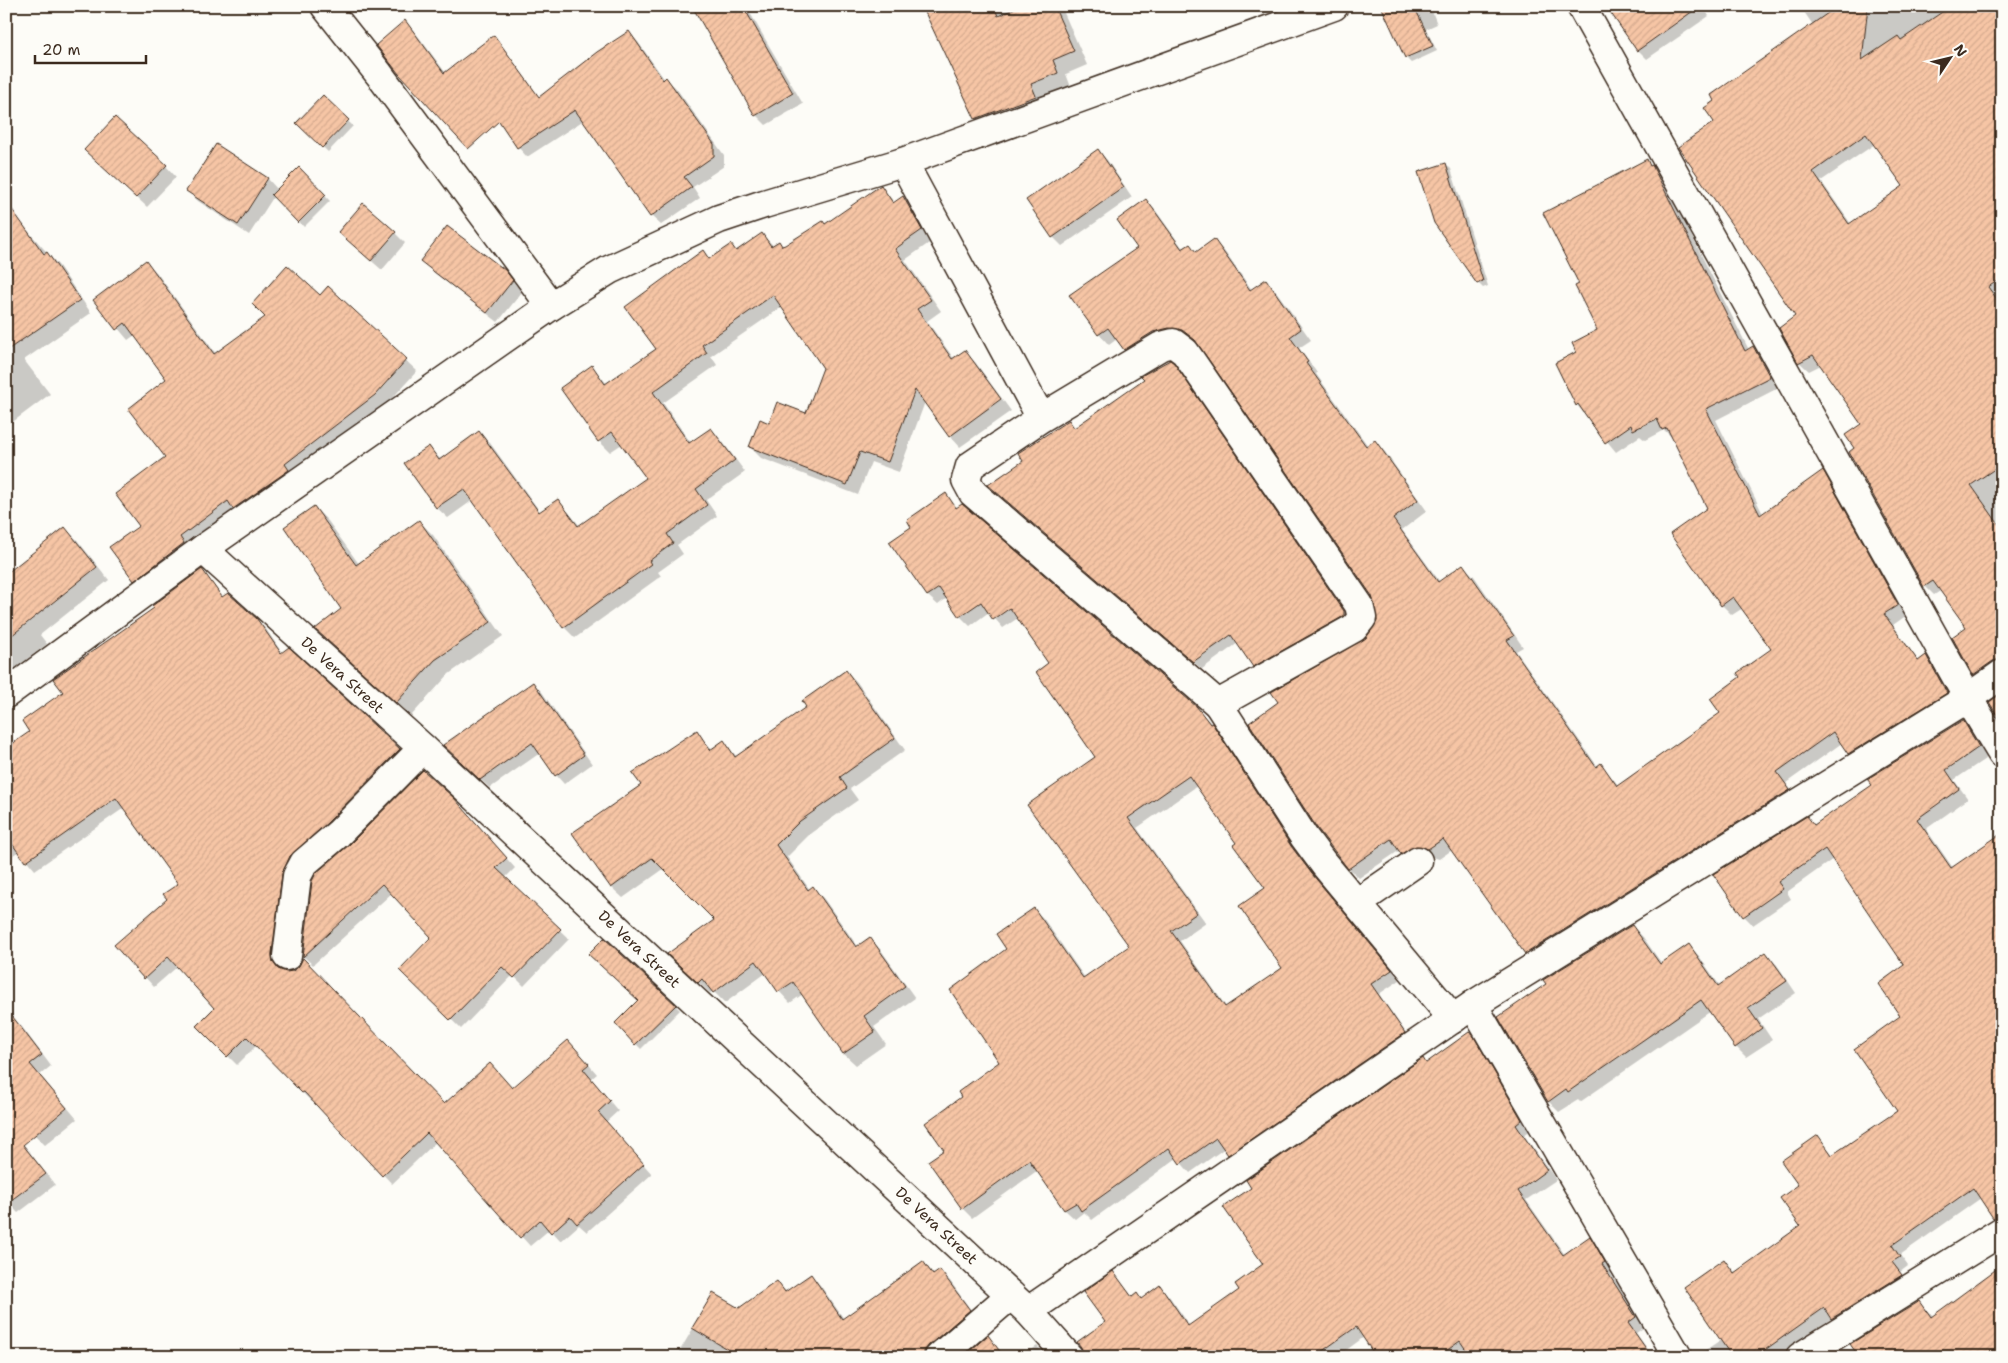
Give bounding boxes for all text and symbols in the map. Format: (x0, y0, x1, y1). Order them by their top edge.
scale bar (35, 32, 146, 64)
north arrow (1926, 32, 1976, 82)
text: 20 m (42, 40, 81, 60)
text: N (1950, 41, 1971, 60)
street label: De Vera Street (297, 632, 388, 718)
street label: De Vera Street (594, 906, 685, 992)
street label: De Vera Street (891, 1183, 982, 1269)

